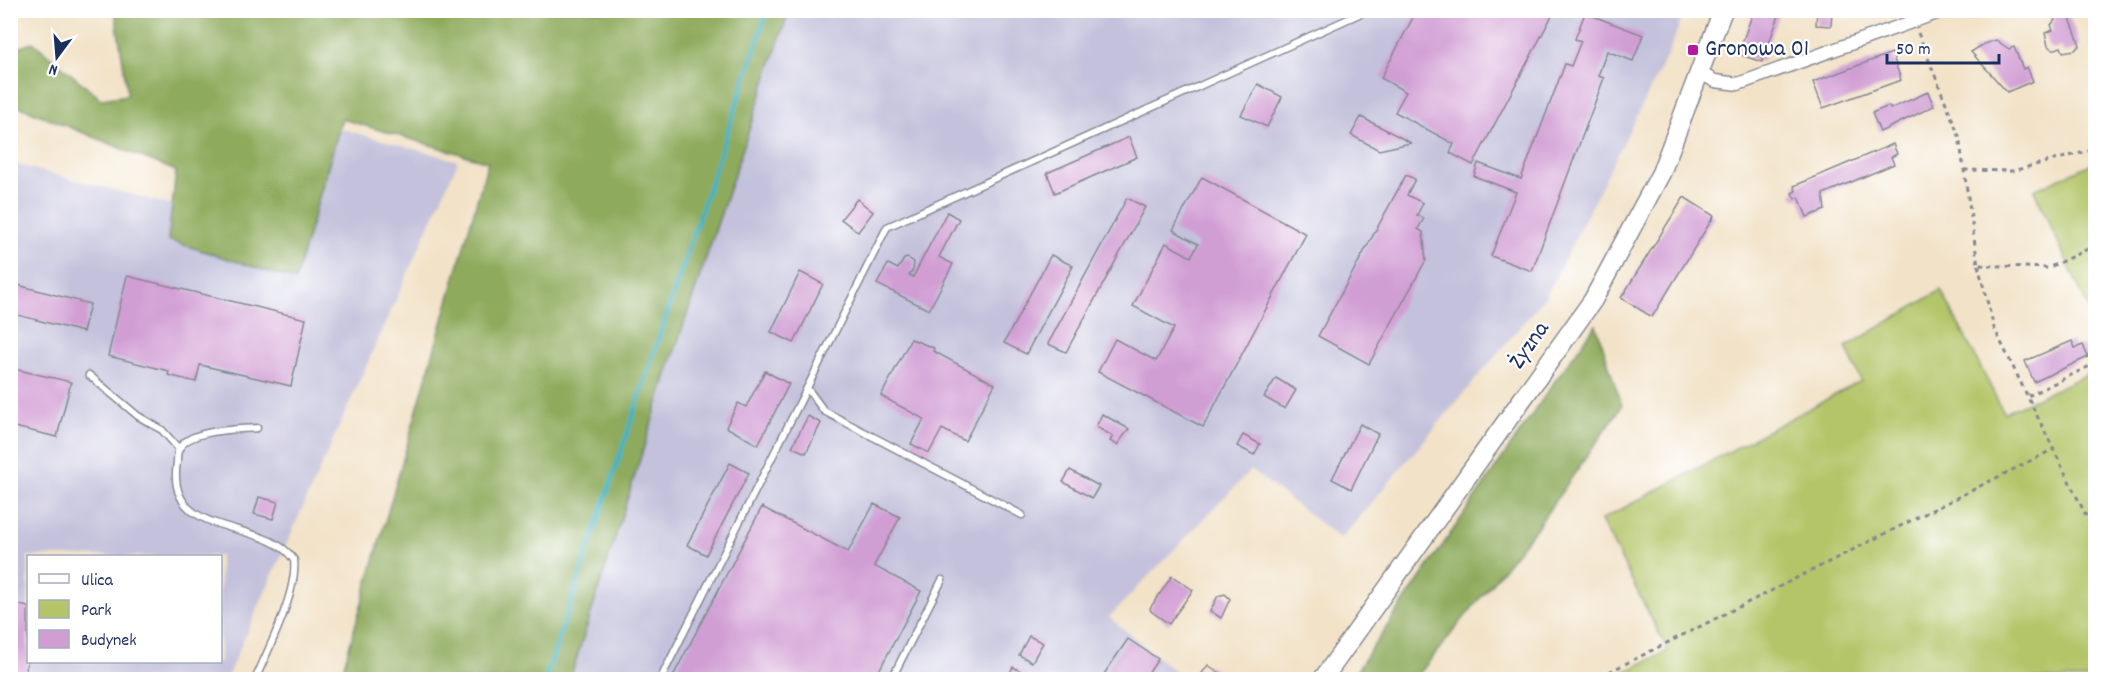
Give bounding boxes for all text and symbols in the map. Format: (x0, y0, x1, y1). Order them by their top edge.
north arrow (27, 27, 87, 87)
scale bar (1887, 27, 2000, 65)
place label: Gronowa 01 (1705, 33, 1809, 67)
text: 50 m (1896, 38, 1931, 63)
marker: Gronowa 01 (1686, 43, 1700, 57)
text: N (46, 57, 61, 81)
street label: Żyzna (1501, 314, 1559, 377)
legend (27, 555, 222, 663)
text: Ulica (81, 569, 113, 594)
text: Park (81, 599, 112, 624)
text: Budynek (81, 629, 137, 654)

